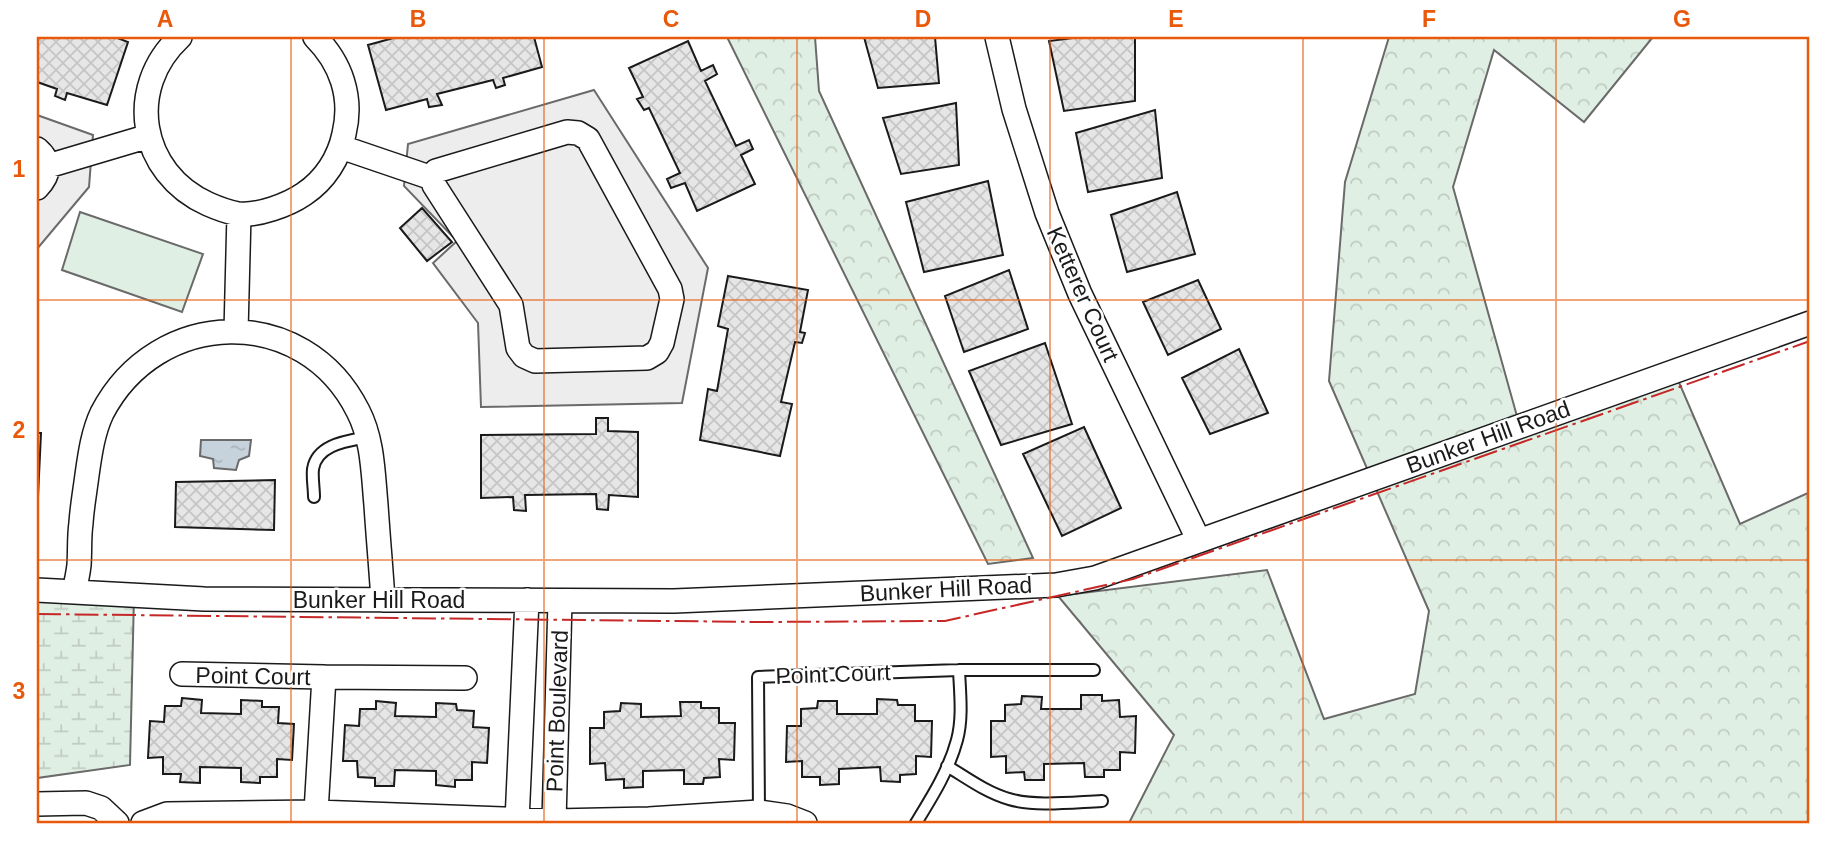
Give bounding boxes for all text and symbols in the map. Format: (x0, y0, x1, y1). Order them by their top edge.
text: A (157, 6, 173, 32)
text: B (410, 6, 426, 32)
text: C (663, 6, 679, 32)
text: D (915, 6, 931, 32)
text: E (1168, 6, 1184, 32)
text: F (1422, 6, 1436, 32)
text: G (1673, 6, 1691, 32)
text: 1 (13, 156, 26, 182)
street label: Ketterer Court (1042, 223, 1124, 366)
street label: Bunker Hill Road (1402, 395, 1574, 479)
text: 2 (13, 417, 25, 443)
street label: Bunker Hill Road (859, 572, 1033, 606)
street label: Bunker Hill Road (293, 587, 465, 613)
street label: Point Boulevard (541, 629, 573, 793)
street label: Point Court (775, 659, 892, 689)
street label: Point Court (195, 662, 311, 690)
text: 3 (13, 678, 25, 704)

